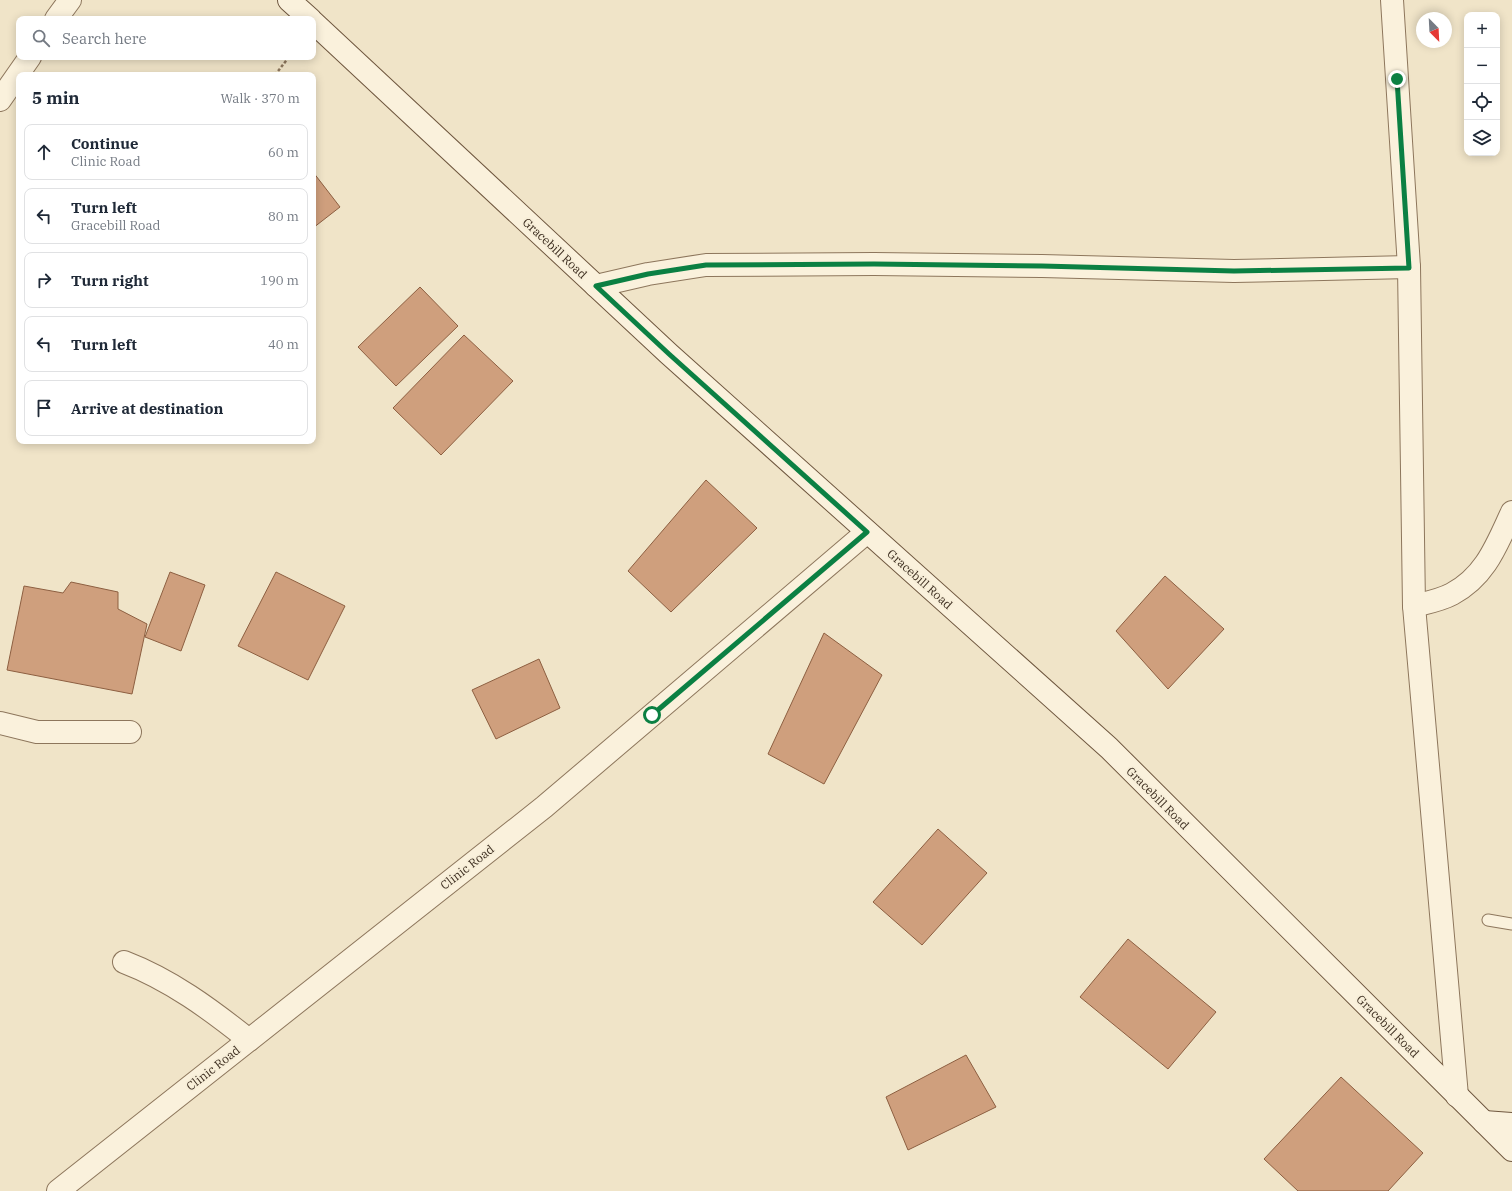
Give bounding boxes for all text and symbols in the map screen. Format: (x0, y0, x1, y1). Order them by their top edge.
north arrow (1416, 12, 1452, 48)
map controls (1464, 12, 1500, 156)
button: + (1464, 12, 1500, 48)
search box (16, 16, 316, 60)
icon: search (30, 27, 52, 49)
text: Search here (62, 29, 147, 48)
button: − (1464, 48, 1500, 84)
route end (1388, 70, 1406, 88)
button: locate (1464, 84, 1500, 120)
text: 5 min (32, 87, 80, 109)
text: Walk · 370 m (221, 90, 300, 107)
button: layers (1464, 120, 1500, 156)
text: Continue (71, 134, 138, 153)
icon: ahead (33, 141, 55, 163)
text: 60 m (268, 144, 299, 161)
text: Clinic Road (71, 153, 141, 170)
text: Turn left (71, 198, 137, 217)
icon: left (33, 205, 55, 227)
text: 80 m (268, 208, 299, 225)
street label: Gracebill Road (520, 214, 590, 282)
text: Gracebill Road (71, 217, 160, 234)
icon: right (33, 269, 55, 291)
text: Turn right (71, 271, 149, 290)
text: 190 m (260, 272, 299, 289)
icon: left (33, 333, 55, 355)
text: Turn left (71, 335, 137, 354)
text: 40 m (268, 336, 299, 353)
icon: arrive (33, 397, 55, 419)
text: Arrive at destination (71, 399, 223, 418)
street label: Gracebill Road (884, 546, 956, 612)
route start (643, 706, 661, 724)
street label: Gracebill Road (1123, 763, 1193, 833)
street label: Clinic Road (437, 841, 497, 893)
street label: Gracebill Road (1353, 991, 1423, 1061)
street label: Clinic Road (183, 1042, 243, 1094)

